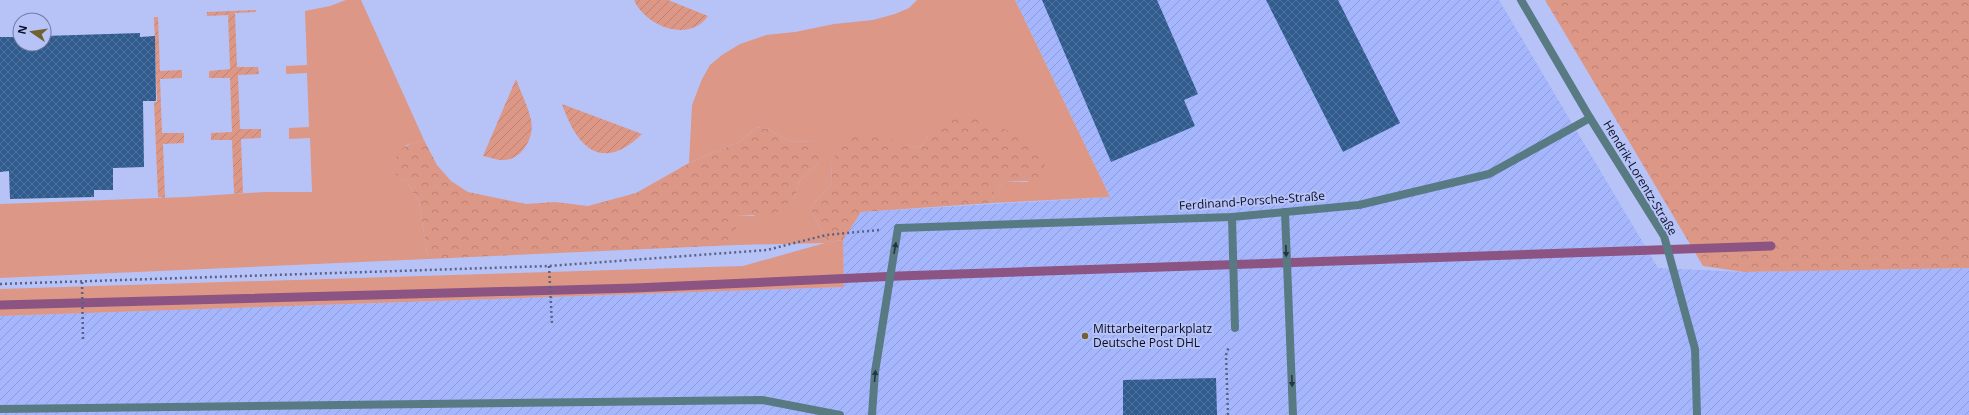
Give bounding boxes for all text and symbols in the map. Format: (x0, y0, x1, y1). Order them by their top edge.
north arrow (12, 12, 52, 52)
text: N (13, 24, 30, 36)
street label: Hendrik-Lorentz-Straße (1599, 117, 1682, 239)
street label: Ferdinand-Porsche-Straße (1178, 187, 1326, 214)
one-way arrow (892, 242, 898, 254)
one-way arrow (1283, 245, 1289, 258)
place label: Mittarbeiterparkplatz Deutsche Post DHL (1093, 320, 1213, 351)
marker: Mittarbeiterparkplatz Deutsche Post DHL (1080, 331, 1090, 341)
one-way arrow (871, 370, 878, 382)
one-way arrow (1288, 375, 1295, 387)

